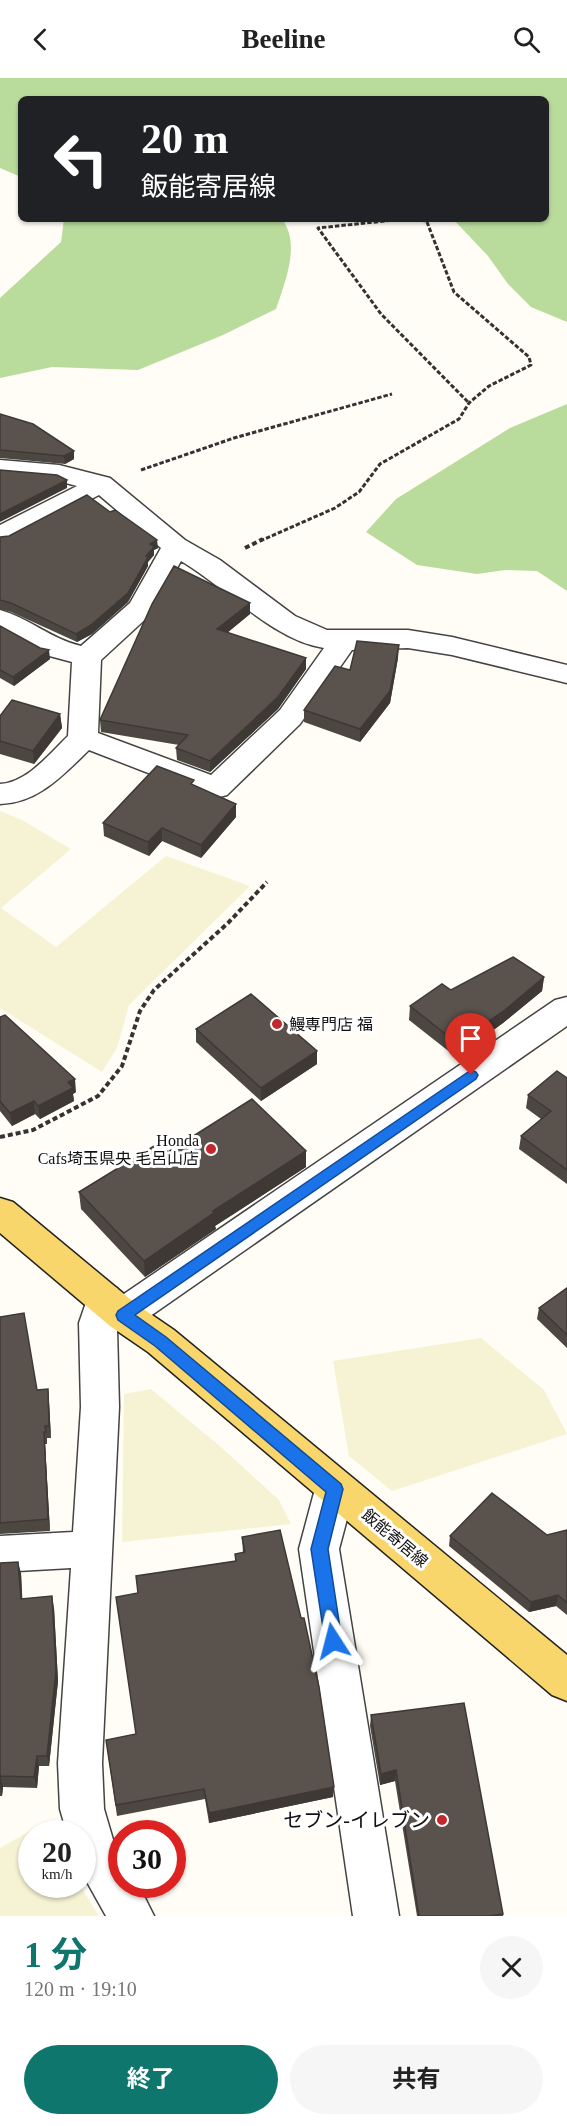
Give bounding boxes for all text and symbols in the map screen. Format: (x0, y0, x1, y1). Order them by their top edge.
icon: back (24, 23, 57, 56)
icon: search (510, 23, 543, 56)
text: Beeline (242, 24, 325, 54)
text: 20 m (141, 116, 229, 162)
icon: left (42, 120, 120, 198)
text: 飯能寄居線 (141, 172, 276, 202)
pin (445, 1013, 496, 1075)
place label: 鰻専門店 福 (289, 1016, 373, 1033)
marker: 鰻専門店 福 (270, 1017, 284, 1031)
icon: arrive (454, 1022, 487, 1055)
place label: Honda Cafs埼玉県央 毛呂山店 (38, 1132, 199, 1167)
marker: Honda Cafs埼玉県央 毛呂山店 (204, 1142, 218, 1156)
street label: 飯能寄居線 (359, 1506, 431, 1570)
position arrow (301, 1609, 365, 1673)
place label: セブン-イレブン (283, 1809, 430, 1831)
marker: セブン-イレブン (435, 1813, 449, 1827)
speed limit sign: 30 (108, 1820, 186, 1898)
text: 20 (42, 1835, 72, 1868)
text: km/h (42, 1866, 72, 1882)
text: 1 分 (24, 1935, 87, 1975)
button: close (480, 1936, 543, 1999)
text: 120 m · 19:10 (24, 1978, 137, 2000)
button: 終了 (24, 2045, 278, 2114)
button: 共有 (290, 2045, 543, 2114)

